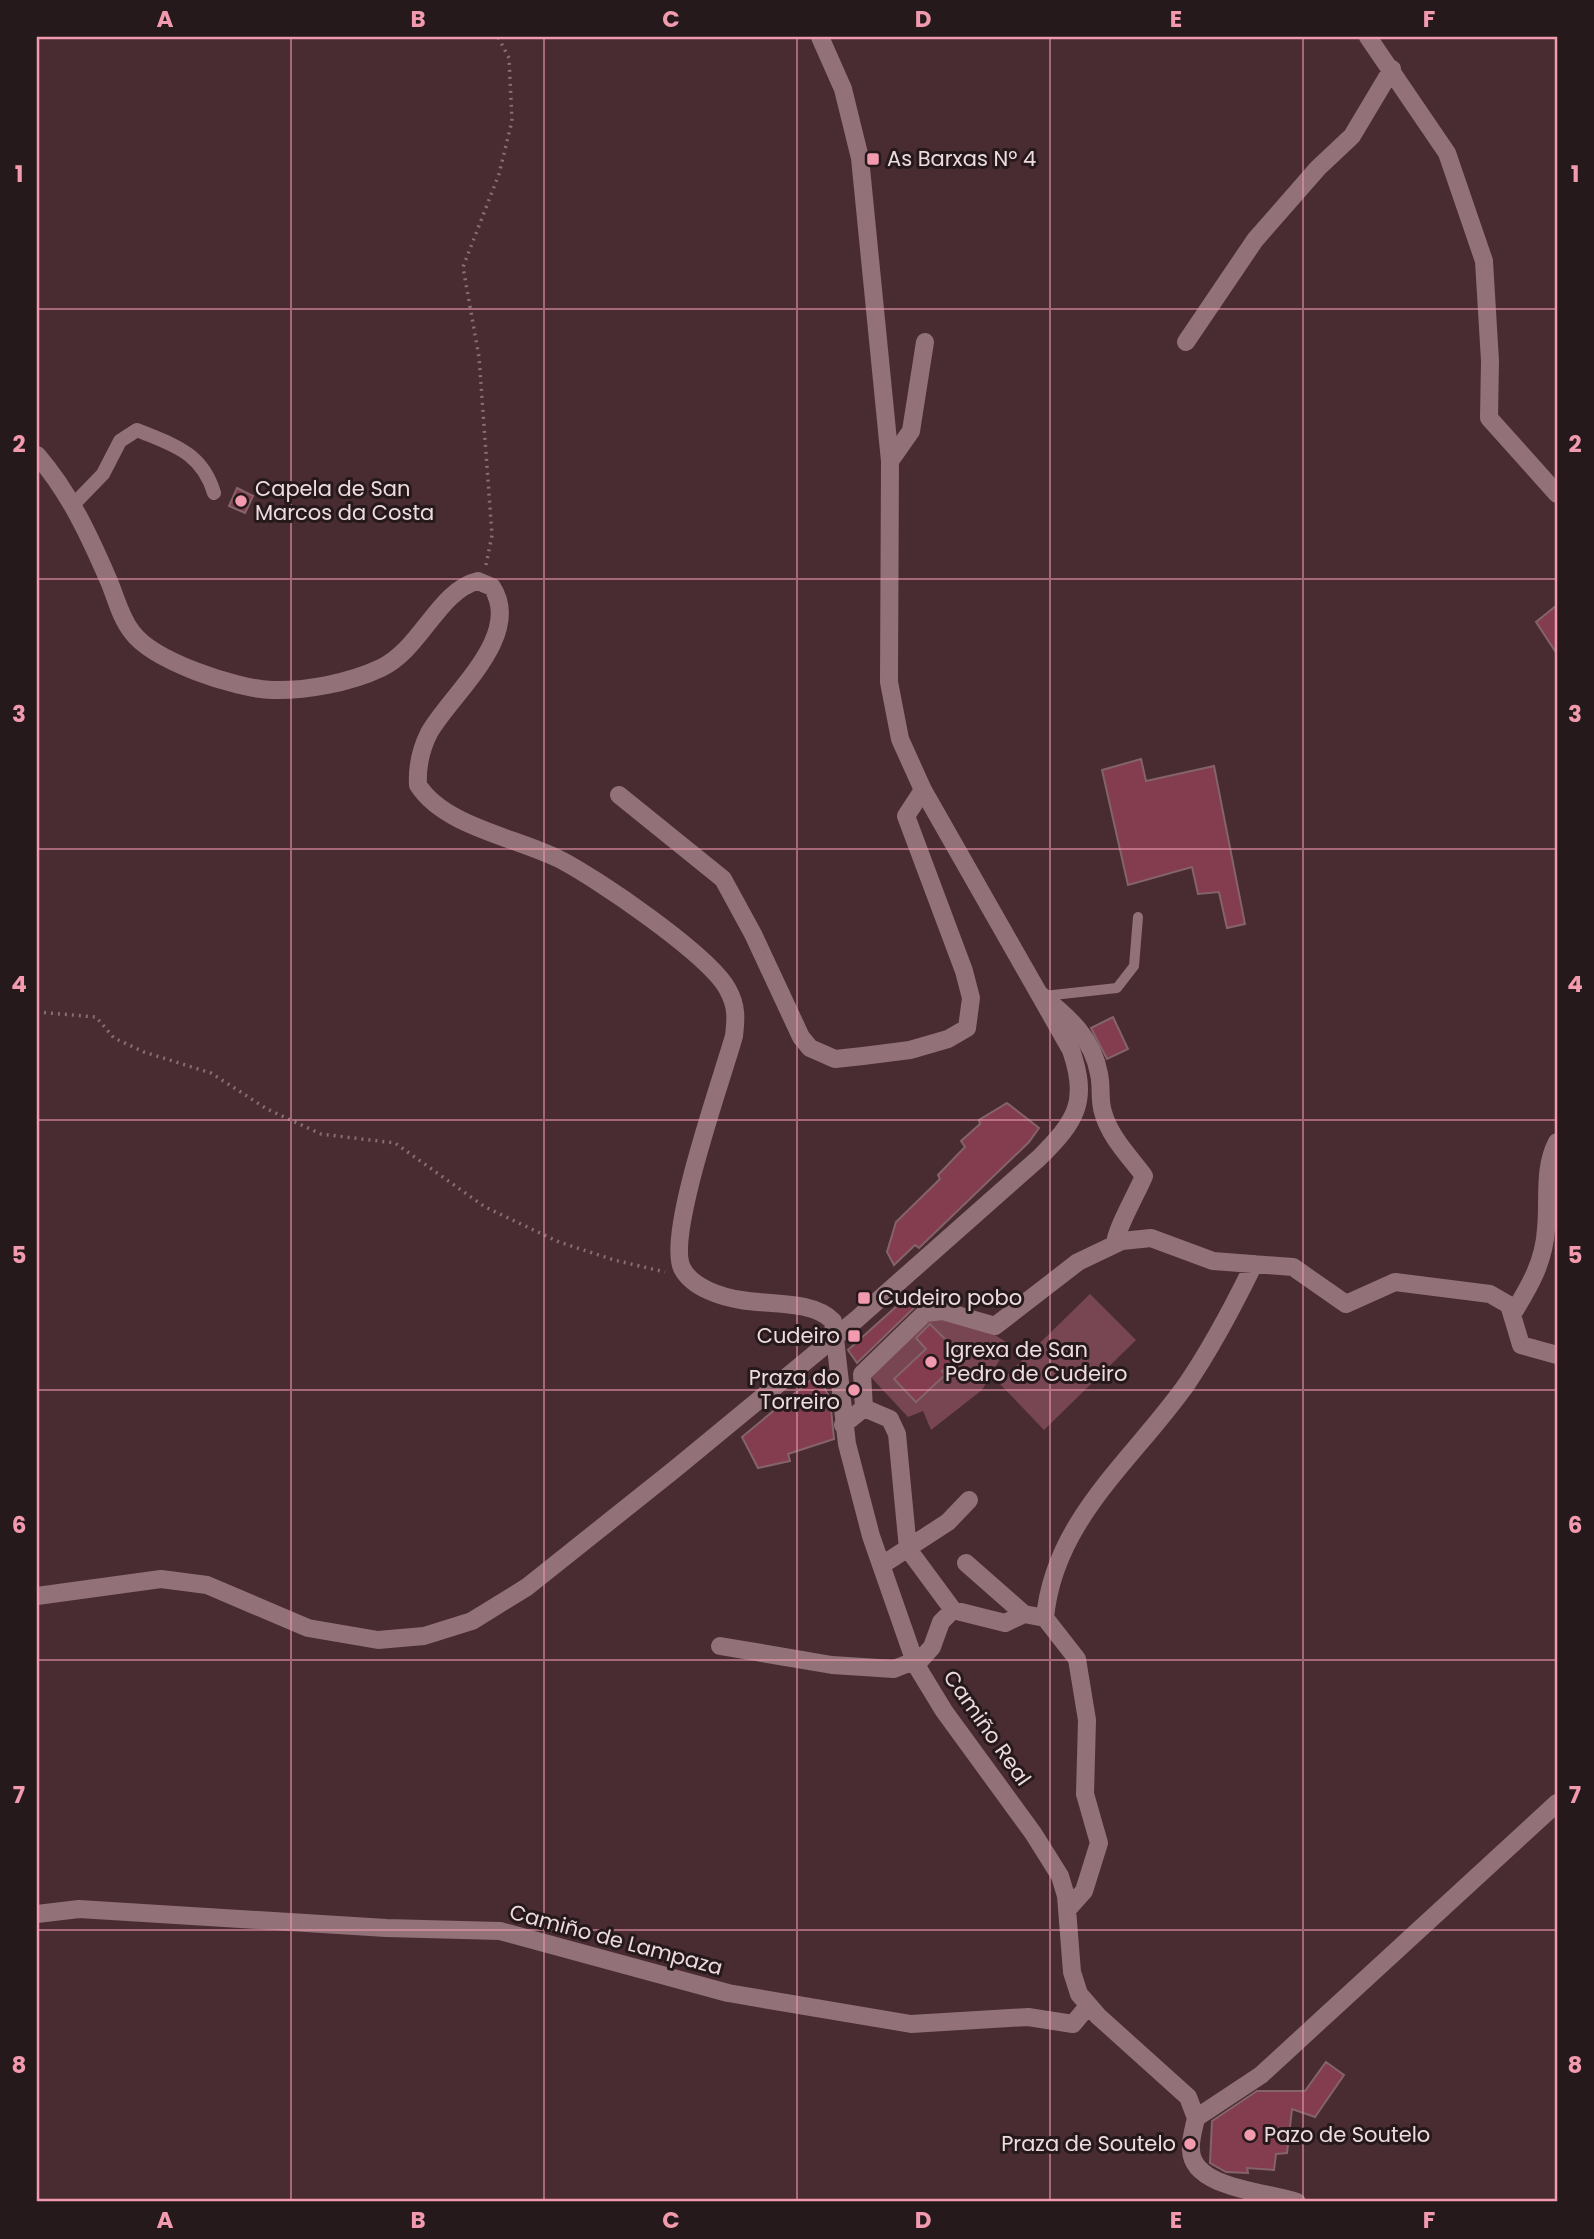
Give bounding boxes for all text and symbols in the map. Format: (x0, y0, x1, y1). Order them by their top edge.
text: A (157, 3, 174, 35)
text: B (410, 3, 426, 35)
text: C (662, 3, 680, 35)
text: D (915, 3, 931, 35)
text: E (1170, 3, 1182, 35)
text: F (1423, 3, 1435, 35)
place label: As Barxas Nº 4 (887, 144, 1036, 173)
marker: As Barxas Nº 4 (865, 151, 881, 167)
text: 1 (15, 158, 23, 190)
text: 1 (1571, 158, 1579, 190)
text: 2 (12, 428, 26, 460)
text: 2 (1568, 428, 1582, 460)
place label: Capela de San Marcos da Costa (255, 474, 434, 527)
marker: Capela de San Marcos da Costa (233, 493, 249, 509)
text: 3 (12, 698, 26, 730)
text: 3 (1568, 698, 1582, 730)
text: 4 (11, 968, 27, 1000)
text: 4 (1567, 968, 1583, 1000)
text: 5 (12, 1239, 26, 1271)
text: 5 (1568, 1239, 1582, 1271)
place label: Cudeiro pobo (878, 1283, 1022, 1312)
marker: Cudeiro pobo (856, 1290, 872, 1306)
place label: Cudeiro (757, 1321, 840, 1350)
marker: Cudeiro (846, 1328, 862, 1344)
place label: Igrexa de San Pedro de Cudeiro (945, 1335, 1127, 1388)
marker: Igrexa de San Pedro de Cudeiro (923, 1354, 939, 1370)
place label: Praza do Torreiro (749, 1363, 840, 1416)
marker: Praza do Torreiro (846, 1382, 862, 1398)
text: 6 (12, 1509, 26, 1541)
text: 6 (1568, 1509, 1582, 1541)
street label: Camiño Real (937, 1664, 1038, 1791)
text: 7 (13, 1779, 25, 1811)
text: 7 (1569, 1779, 1581, 1811)
street label: Camiño de Lampaza (506, 1897, 726, 1982)
text: 8 (12, 2049, 26, 2081)
text: 8 (1568, 2049, 1582, 2081)
place label: Pazo de Soutelo (1264, 2120, 1430, 2149)
marker: Pazo de Soutelo (1242, 2127, 1258, 2143)
place label: Praza de Soutelo (1001, 2129, 1176, 2158)
marker: Praza de Soutelo (1182, 2136, 1198, 2152)
text: A (157, 2204, 174, 2236)
text: B (410, 2204, 426, 2236)
text: C (662, 2204, 680, 2236)
text: D (915, 2204, 931, 2236)
text: E (1170, 2204, 1182, 2236)
text: F (1423, 2204, 1435, 2236)

